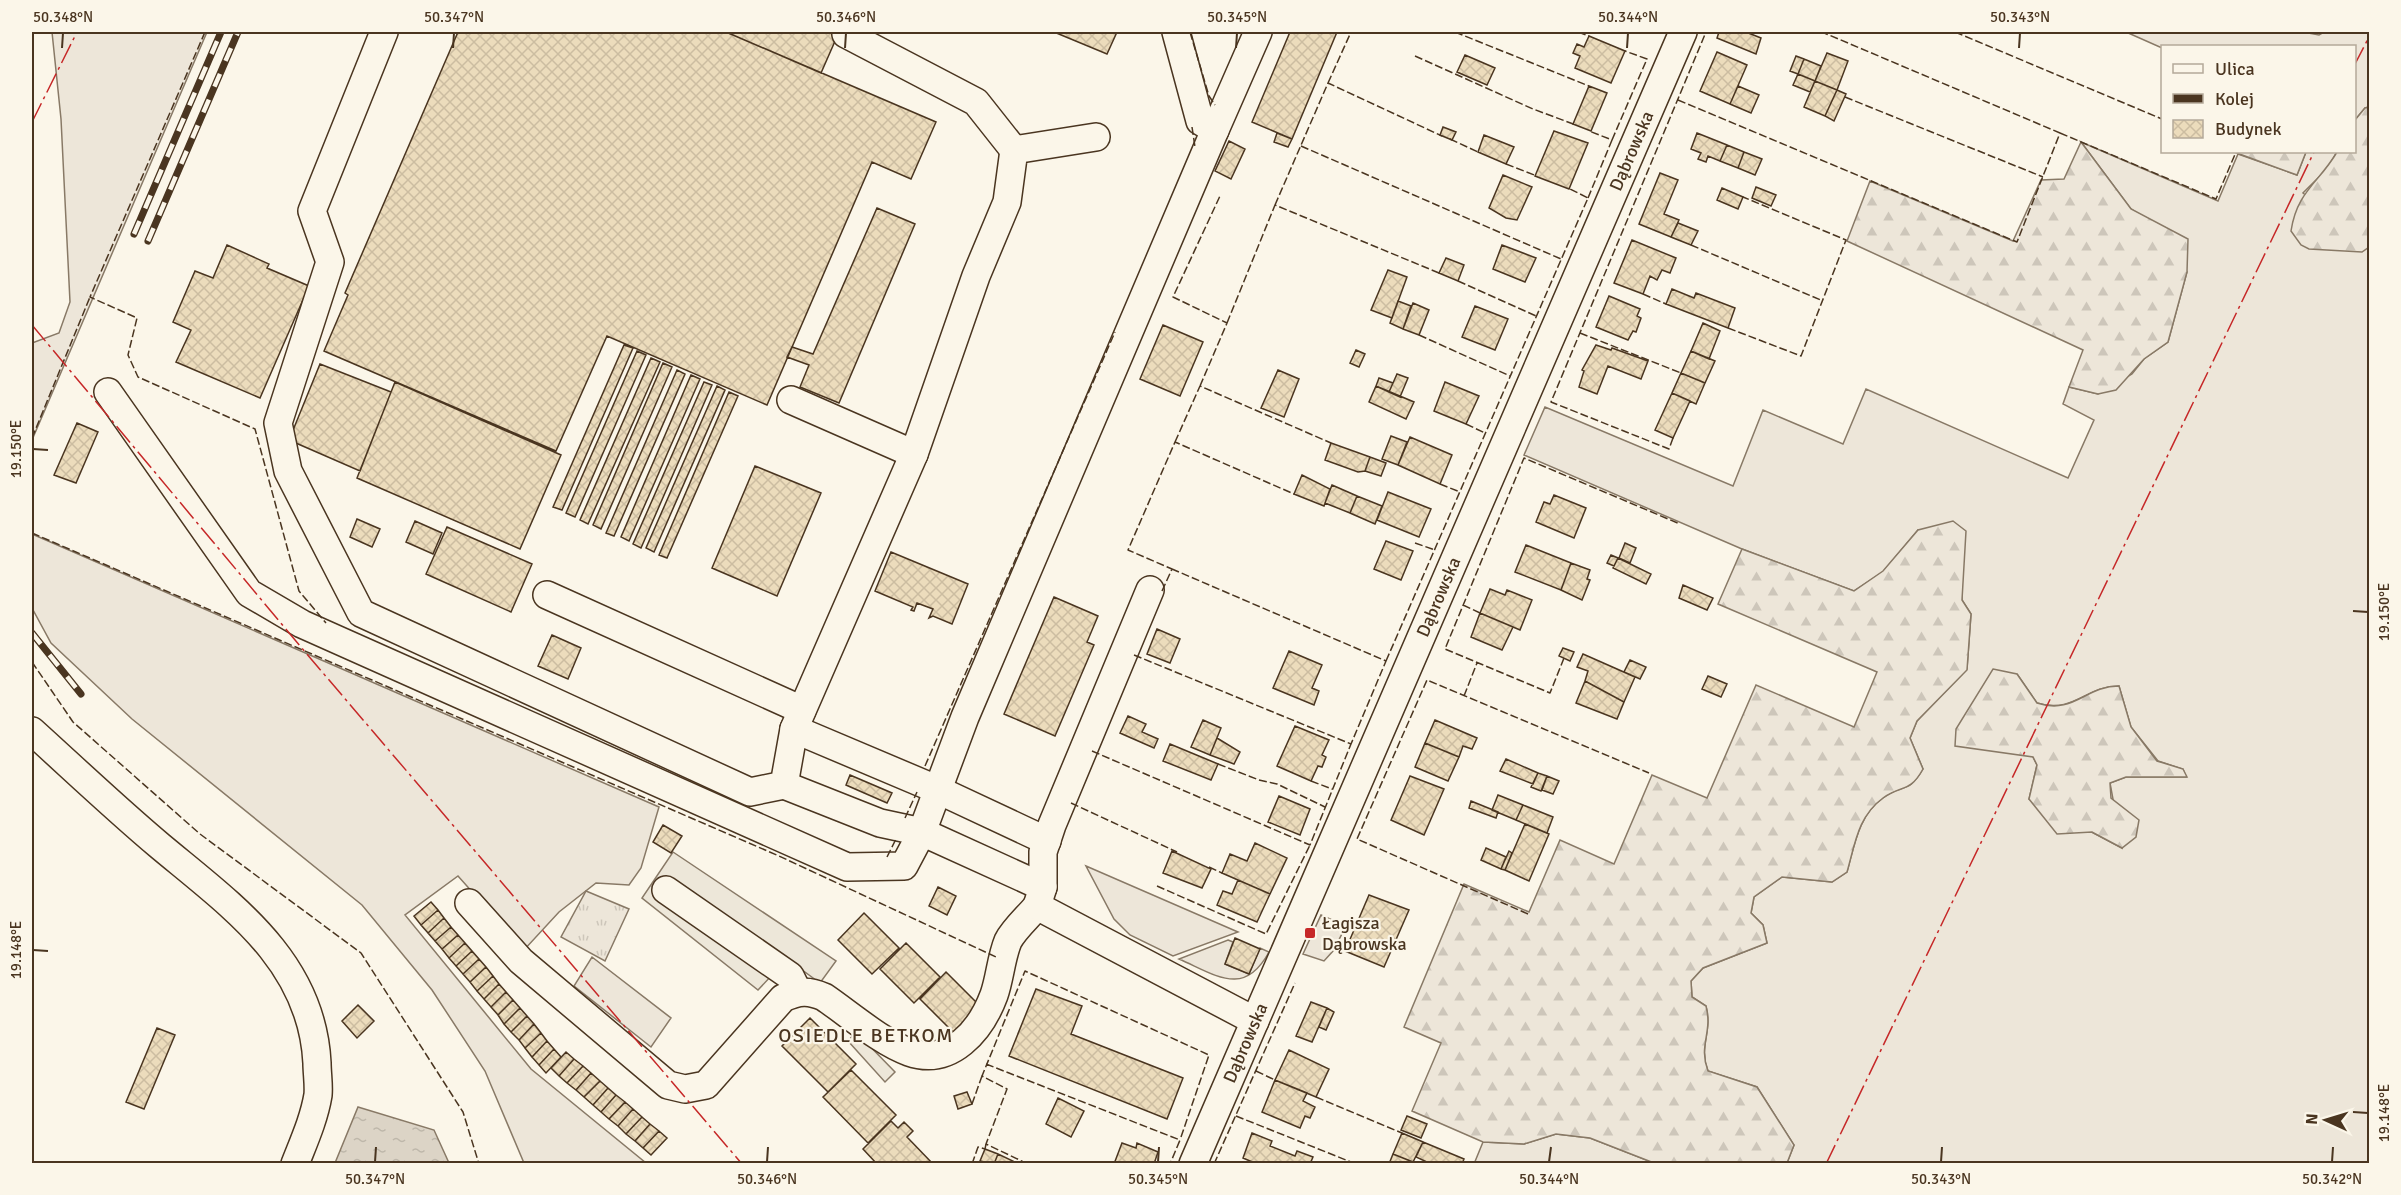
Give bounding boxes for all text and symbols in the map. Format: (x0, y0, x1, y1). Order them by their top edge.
text: 50.348°N (33, 8, 93, 26)
text: 50.347°N (424, 8, 484, 26)
text: 50.346°N (816, 8, 876, 26)
text: 50.345°N (1207, 8, 1267, 26)
text: 50.344°N (1598, 8, 1658, 26)
text: 50.343°N (1990, 8, 2050, 26)
legend (2161, 45, 2356, 153)
text: Ulica (2215, 58, 2255, 80)
text: Kolej (2215, 88, 2254, 110)
street label: Dąbrowska (1605, 108, 1658, 194)
text: Budynek (2215, 118, 2282, 140)
text: 19.150°E (7, 420, 25, 478)
street label: Dąbrowska (1412, 554, 1465, 640)
text: 19.150°E (2375, 583, 2393, 641)
place label: Łagisza Dąbrowska (1322, 912, 1407, 955)
text: 19.148°E (7, 921, 25, 979)
marker: Łagisza Dąbrowska (1303, 926, 1317, 940)
street label: Dąbrowska (1219, 1000, 1272, 1086)
district label: OSIEDLE BETKOM (778, 1023, 954, 1048)
text: 19.148°E (2375, 1084, 2393, 1142)
north arrow (2296, 1090, 2356, 1150)
text: N (2302, 1113, 2322, 1125)
text: 50.347°N (345, 1170, 405, 1188)
text: 50.346°N (737, 1170, 797, 1188)
text: 50.345°N (1128, 1170, 1188, 1188)
text: 50.344°N (1519, 1170, 1579, 1188)
text: 50.343°N (1911, 1170, 1971, 1188)
text: 50.342°N (2302, 1170, 2362, 1188)

